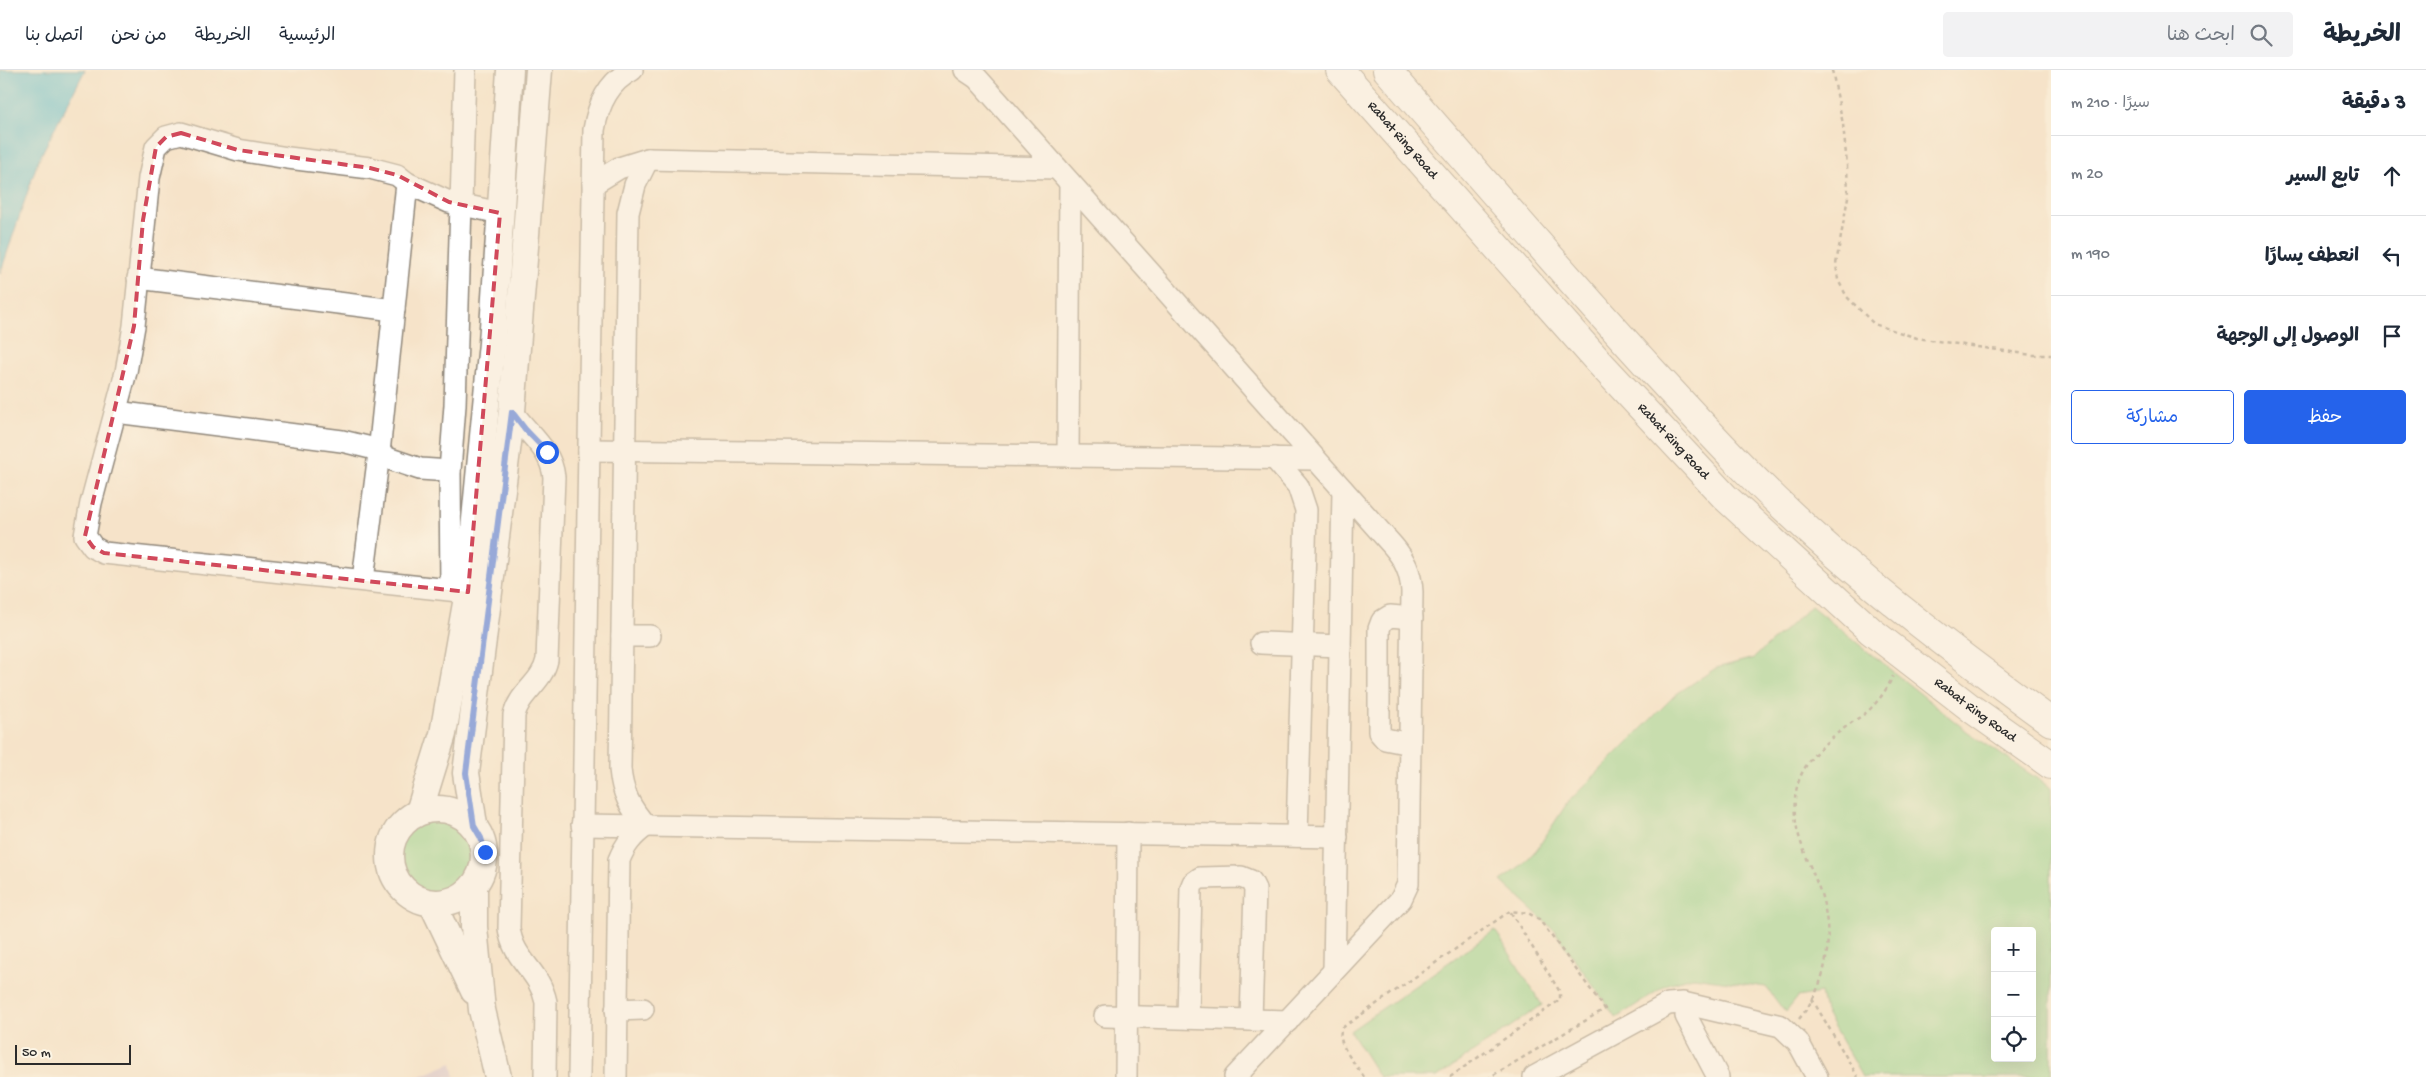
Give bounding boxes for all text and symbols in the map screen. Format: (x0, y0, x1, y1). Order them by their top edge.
search box (1943, 12, 2293, 57)
icon: search (2247, 21, 2275, 49)
text: الخريطة (2323, 22, 2401, 51)
text: ابحث هنا (2167, 25, 2235, 48)
text: اتصل بنا (25, 26, 83, 47)
text: من نحن (111, 26, 167, 47)
text: الخريطة (195, 26, 251, 47)
text: الرئيسية (279, 26, 335, 47)
text: 3 دقيقة (2342, 92, 2406, 117)
text: سيرًا · 210 m (2071, 95, 2150, 114)
street label: Rabat Ring Road (1363, 98, 1443, 184)
icon: ahead (2378, 162, 2406, 190)
text: 20 m (2071, 166, 2103, 185)
text: تابع السير (2287, 166, 2359, 189)
icon: left (2378, 242, 2406, 270)
text: 190 m (2071, 246, 2110, 265)
text: انعطف يسارًا (2265, 246, 2359, 269)
icon: arrive (2378, 322, 2406, 350)
text: الوصول إلى الوجهة (2216, 326, 2359, 349)
button: مشاركة (2071, 390, 2234, 444)
button: حفظ (2244, 390, 2406, 444)
street label: Rabat Ring Road (1633, 400, 1714, 485)
route start (536, 441, 559, 464)
street label: Rabat Ring Road (1930, 674, 2021, 747)
route end (474, 841, 497, 864)
map controls (1991, 927, 2036, 1062)
button: + (1991, 927, 2036, 972)
button: − (1991, 972, 2036, 1017)
button: locate (1991, 1017, 2036, 1062)
scale bar (15, 1042, 131, 1065)
text: 50 m (22, 1045, 51, 1062)

